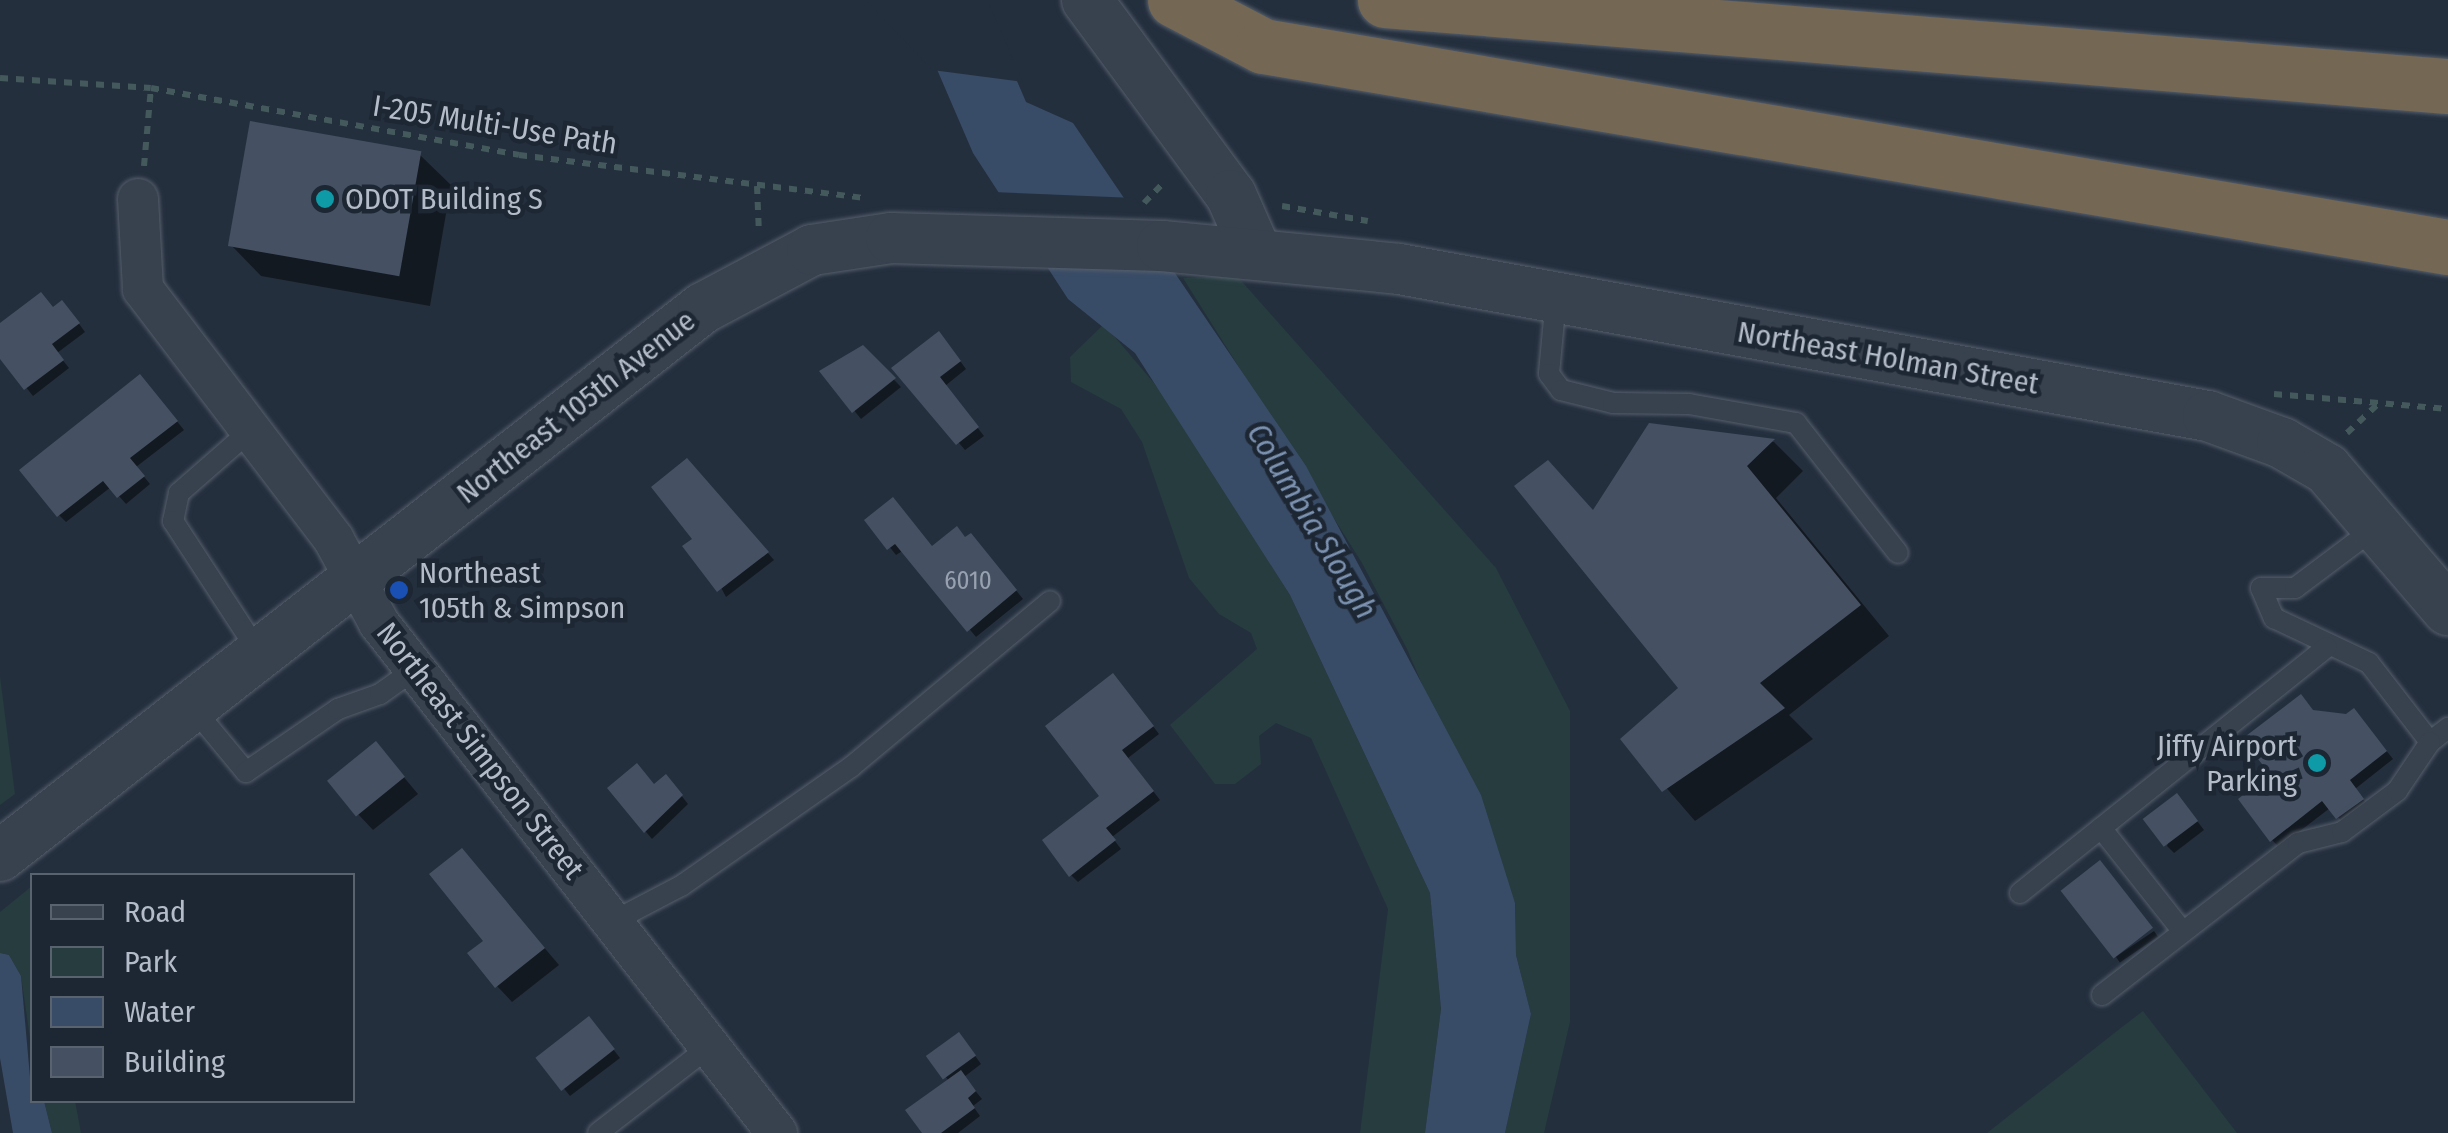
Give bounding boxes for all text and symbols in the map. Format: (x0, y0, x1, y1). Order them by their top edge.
street label: I-205 Multi-Use Path (370, 88, 620, 162)
place label: ODOT Building S (345, 181, 543, 217)
marker: ODOT Building S (314, 188, 336, 210)
street label: Northeast 105th Avenue (450, 303, 702, 511)
street label: Northeast Holman Street (1735, 314, 2041, 402)
water label: Columbia Slough (1239, 416, 1385, 626)
place label: Northeast 105th & Simpson (419, 555, 625, 626)
house number: 6010 (944, 566, 992, 596)
marker: Northeast 105th & Simpson (388, 579, 410, 601)
street label: Northeast Simpson Street (369, 616, 591, 886)
place label: Jiffy Airport Parking (2157, 728, 2297, 798)
marker: Jiffy Airport Parking (2306, 752, 2328, 774)
legend (30, 873, 355, 1103)
text: Road (124, 894, 186, 930)
text: Park (124, 944, 177, 980)
text: Water (124, 994, 195, 1030)
text: Building (124, 1044, 225, 1080)

